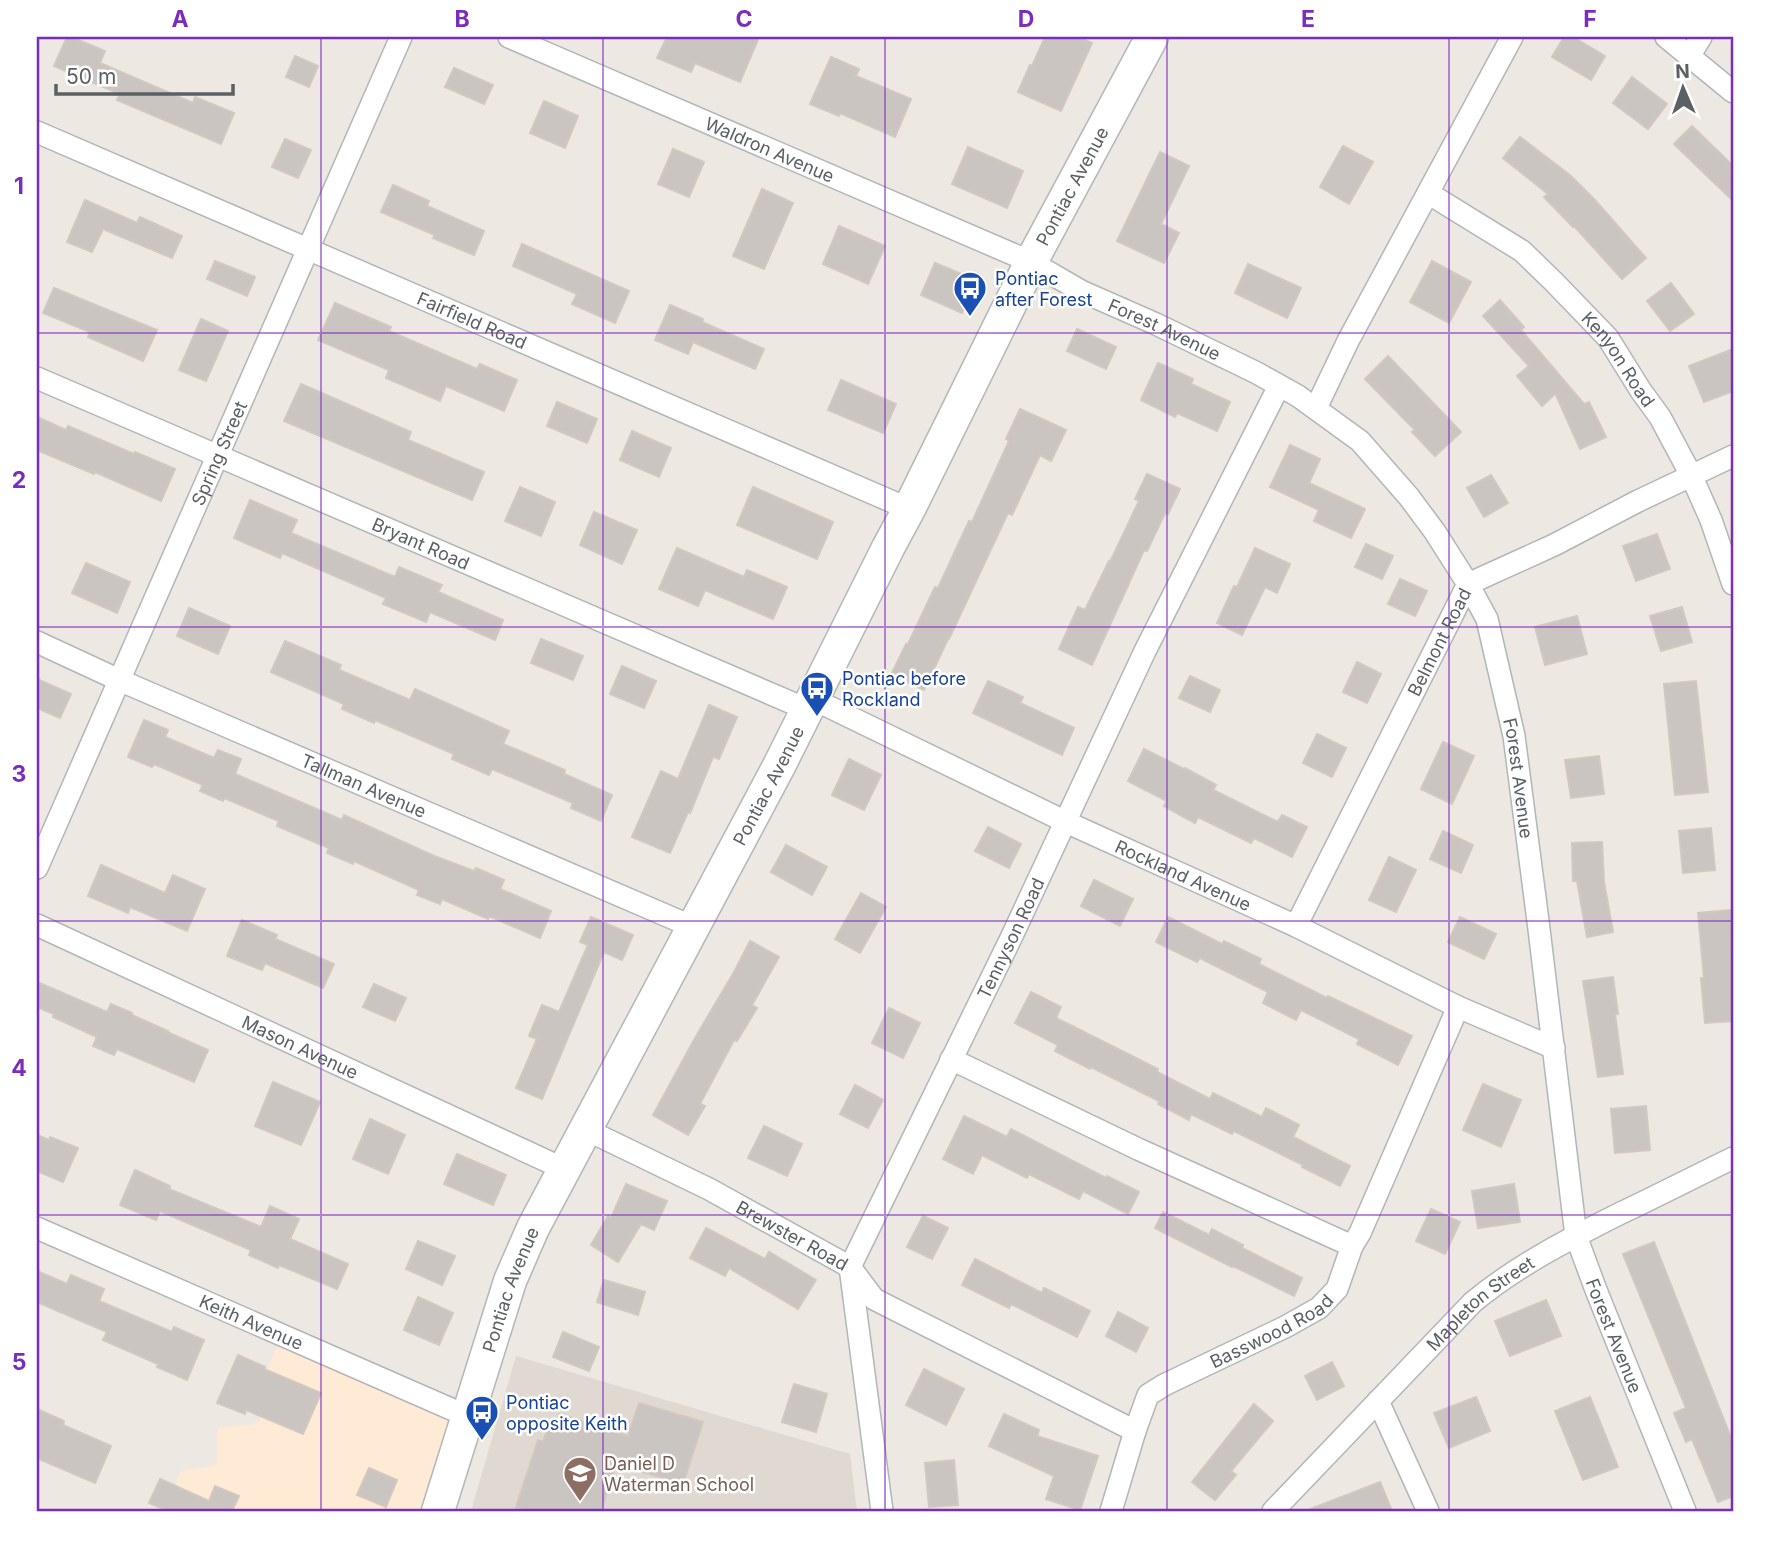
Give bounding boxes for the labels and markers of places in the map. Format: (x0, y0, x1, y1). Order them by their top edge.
place label: Pontiac after Forest (995, 268, 1092, 310)
bus stop icon: Pontiac after Forest (951, 269, 989, 318)
place label: Pontiac before Rockland (842, 668, 966, 710)
bus stop icon: Pontiac before Rockland (798, 669, 836, 718)
place label: Pontiac opposite Keith (506, 1392, 628, 1434)
bus stop icon: Pontiac opposite Keith (463, 1393, 501, 1442)
place label: Daniel D Waterman School (604, 1453, 754, 1495)
school or university icon: Daniel D Waterman School (561, 1454, 599, 1503)

